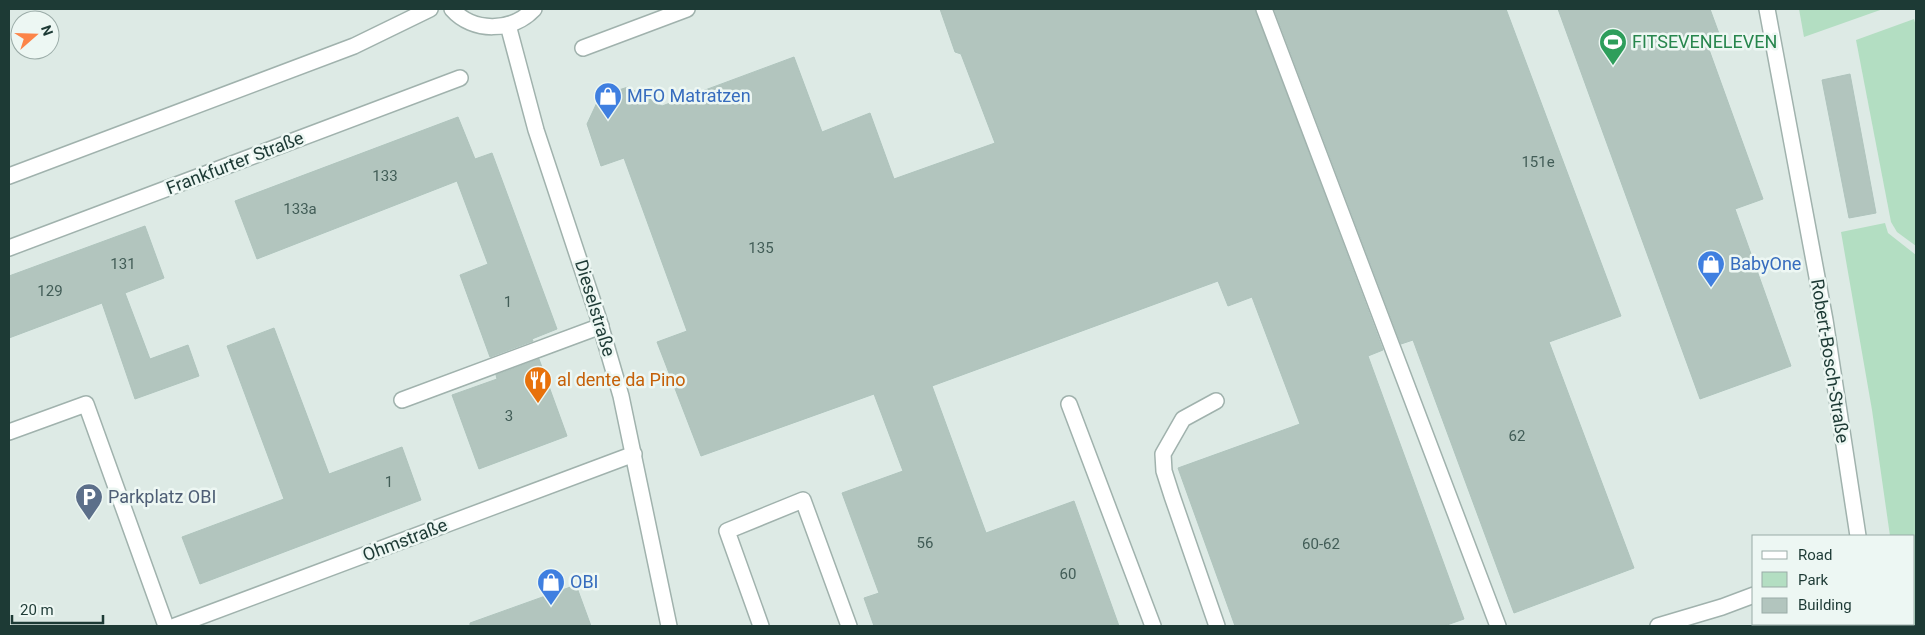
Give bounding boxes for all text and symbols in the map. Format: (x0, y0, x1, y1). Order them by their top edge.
north arrow (10, 10, 60, 60)
text: N (38, 23, 56, 38)
sports icon: FITSEVENELEVEN (1598, 27, 1628, 66)
place label: FITSEVENELEVEN (1632, 31, 1777, 52)
shop icon: MFO Matratzen (593, 81, 623, 120)
place label: MFO Matratzen (627, 85, 751, 106)
street label: Frankfurter Straße (163, 127, 306, 198)
house number: 151e (1521, 153, 1555, 171)
house number: 133 (372, 167, 398, 185)
house number: 133a (283, 200, 317, 218)
house number: 135 (748, 239, 774, 257)
shop icon: BabyOne (1696, 249, 1726, 288)
place label: BabyOne (1730, 253, 1801, 274)
house number: 131 (110, 255, 136, 273)
street label: Dieselstraße (571, 257, 620, 359)
street label: Robert-Bosch-Straße (1807, 277, 1854, 444)
house number: 129 (37, 282, 63, 300)
house number: 1 (504, 293, 512, 311)
restaurant icon: al dente da Pino (523, 365, 553, 404)
place label: al dente da Pino (557, 369, 686, 390)
house number: 3 (505, 407, 513, 425)
house number: 62 (1509, 427, 1525, 445)
house number: 1 (385, 473, 393, 491)
parking icon: Parkplatz OBI (74, 482, 104, 521)
place label: Parkplatz OBI (108, 486, 216, 507)
street label: Ohmstraße (359, 514, 450, 565)
house number: 56 (917, 534, 933, 552)
house number: 60-62 (1302, 535, 1340, 553)
legend (1752, 535, 1915, 625)
text: Road (1798, 546, 1832, 564)
house number: 60 (1060, 565, 1076, 583)
shop icon: OBI (536, 567, 566, 606)
place label: OBI (570, 571, 599, 592)
text: Park (1798, 571, 1829, 589)
scale bar (12, 592, 104, 624)
text: Building (1798, 596, 1852, 614)
text: 20 m (20, 601, 54, 619)

